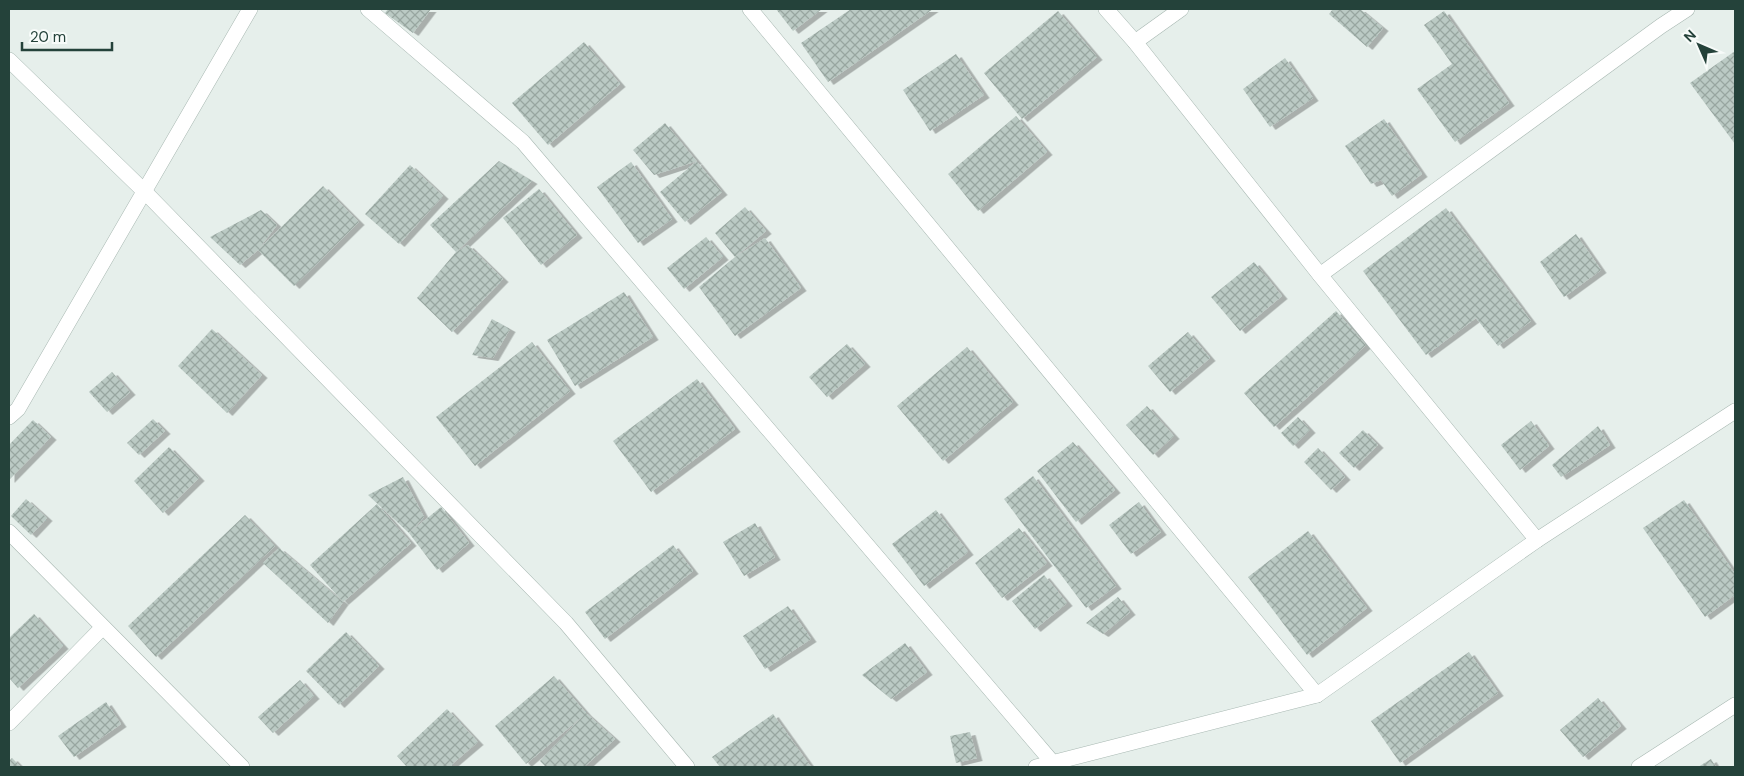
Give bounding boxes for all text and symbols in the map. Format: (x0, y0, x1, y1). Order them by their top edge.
scale bar (22, 20, 112, 52)
north arrow (1674, 20, 1724, 70)
text: N (1680, 26, 1700, 46)
text: 20 m (30, 27, 66, 47)

